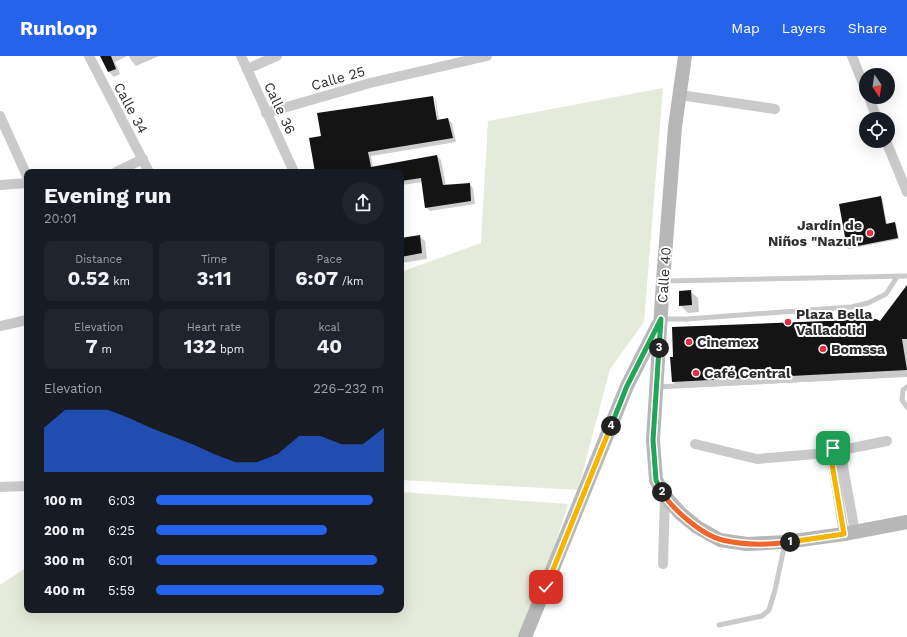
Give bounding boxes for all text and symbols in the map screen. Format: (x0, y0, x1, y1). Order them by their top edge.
text: Runloop (20, 17, 97, 40)
text: Map (731, 20, 760, 36)
text: Layers (782, 20, 826, 36)
text: Share (848, 20, 887, 36)
street label: Calle 25 (309, 63, 367, 93)
north arrow (859, 68, 895, 104)
map controls (859, 68, 895, 148)
street label: Calle 36 (261, 79, 299, 137)
street label: Calle 34 (111, 80, 151, 136)
button: locate (859, 112, 895, 148)
button: share (342, 182, 384, 224)
text: Evening run (44, 183, 172, 208)
text: 20:01 (44, 211, 77, 226)
place label: Jardín de Niños "Nazul" (768, 217, 862, 249)
marker: Jardín de Niños "Nazul" (865, 228, 875, 238)
street label: Calle 40 (654, 246, 674, 304)
text: Distance (75, 253, 122, 266)
text: Time (201, 253, 227, 266)
text: Pace (317, 253, 342, 266)
text: 0.52 (67, 266, 109, 290)
text: 3:11 (196, 266, 232, 290)
text: 6:07 (295, 266, 338, 290)
text: km (109, 275, 130, 288)
text: /km (338, 275, 363, 288)
place label: Plaza Bella Valladolid (796, 306, 873, 338)
marker: Plaza Bella Valladolid (783, 317, 793, 327)
text: Elevation (74, 321, 123, 334)
text: Heart rate (187, 321, 241, 334)
text: kcal (318, 321, 340, 334)
text: 7 (85, 334, 98, 358)
text: 132 (184, 334, 216, 358)
text: 40 (316, 334, 342, 358)
place label: Cinemex (697, 334, 757, 350)
marker: Cinemex (684, 337, 694, 347)
pin: 3 (649, 338, 669, 358)
text: 3 (656, 341, 662, 354)
place label: Bomssa (831, 341, 886, 357)
text: m (98, 343, 112, 356)
text: bpm (216, 343, 244, 356)
marker: Bomssa (818, 344, 828, 354)
place label: Café Central (704, 365, 791, 381)
marker: Café Central (691, 368, 701, 378)
text: Elevation (44, 381, 102, 396)
text: 226–232 m (313, 381, 384, 396)
pin: 4 (601, 416, 621, 436)
text: 4 (607, 419, 615, 432)
pin (816, 431, 850, 465)
icon: arrive (822, 437, 844, 459)
pin: 2 (652, 482, 672, 502)
text: 2 (659, 485, 665, 498)
text: 100 m (44, 493, 82, 508)
text: 6:03 (108, 493, 135, 508)
text: 200 m (44, 523, 84, 538)
text: 6:25 (108, 523, 135, 538)
pin: 1 (780, 532, 800, 552)
text: 1 (788, 535, 792, 548)
text: 300 m (44, 553, 84, 568)
text: 6:01 (108, 553, 133, 568)
pin (529, 570, 563, 604)
icon: check (535, 576, 557, 598)
text: 400 m (44, 583, 85, 598)
text: 5:59 (108, 583, 135, 598)

